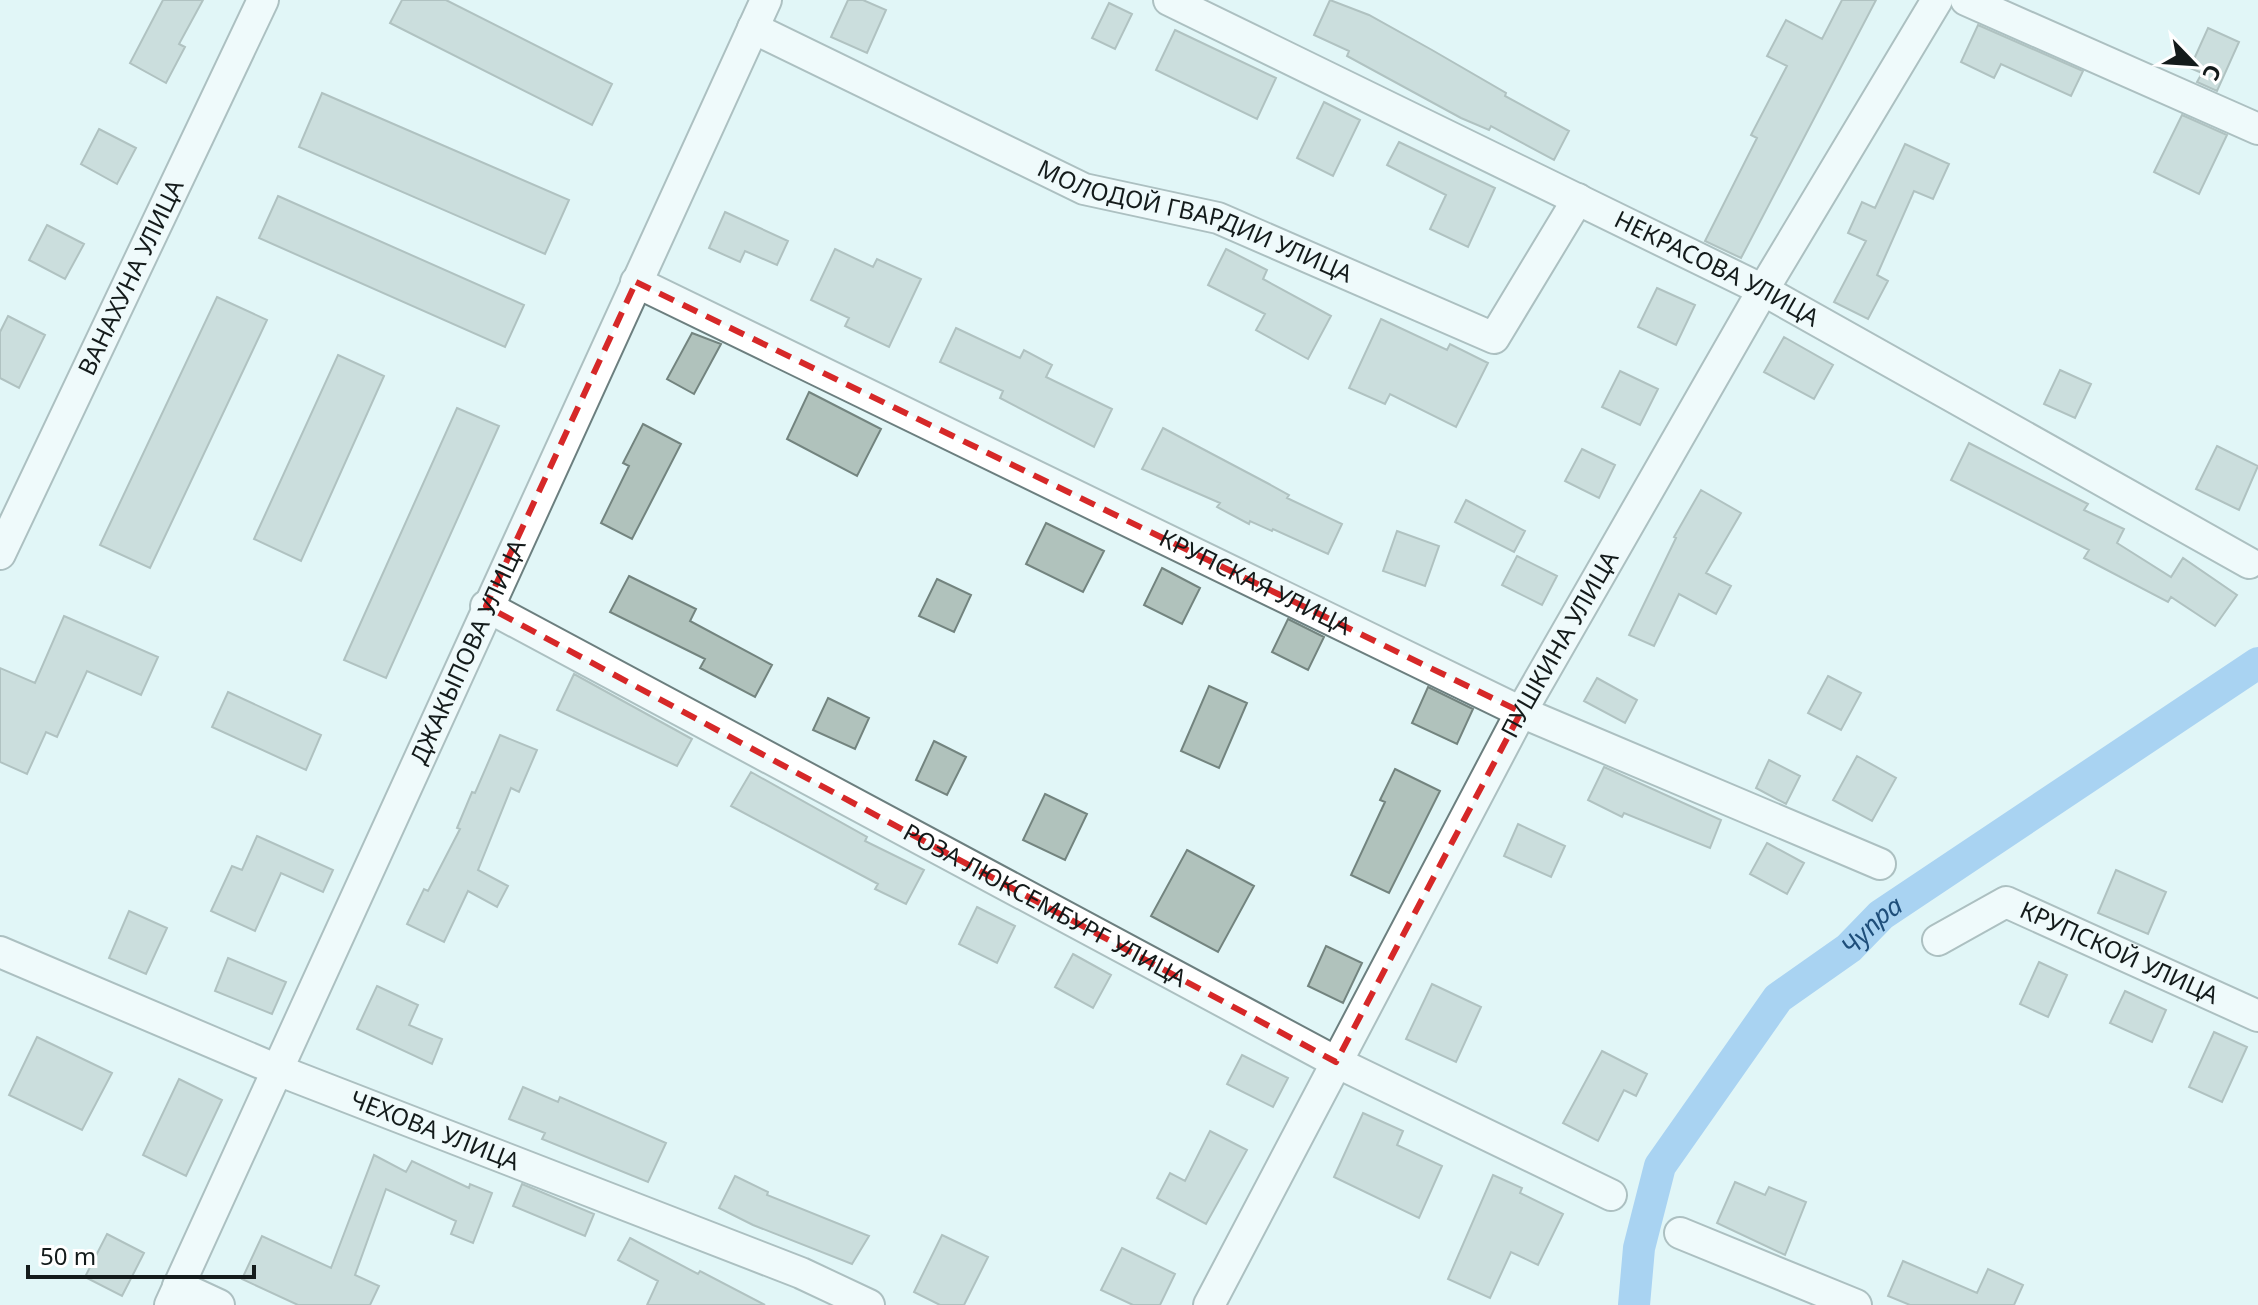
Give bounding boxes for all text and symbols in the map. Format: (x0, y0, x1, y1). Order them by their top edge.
north arrow (2154, 24, 2234, 104)
text: С (2196, 60, 2230, 86)
street label: МОЛОДОЙ ГВАРДИИ УЛИЦА (1033, 151, 1358, 290)
street label: ВАНАХУНА УЛИЦА (69, 173, 191, 380)
street label: НЕКРАСОВА УЛИЦА (1609, 202, 1826, 334)
street label: КРУПСКАЯ УЛИЦА (1154, 521, 1357, 642)
street label: ДЖАКЫПОВА УЛИЦА (401, 533, 533, 769)
street label: ПУШКИНА УЛИЦА (1492, 544, 1625, 743)
street label: РОЗА ЛЮКСЕМБУРГ УЛИЦА (898, 815, 1193, 994)
water label: Чупра (1832, 886, 1909, 963)
street label: КРУПСКОЙ УЛИЦА (2015, 893, 2225, 1011)
street label: ЧЕХОВА УЛИЦА (346, 1082, 525, 1178)
scale bar (28, 1229, 254, 1279)
text: 50 m (40, 1239, 96, 1272)

